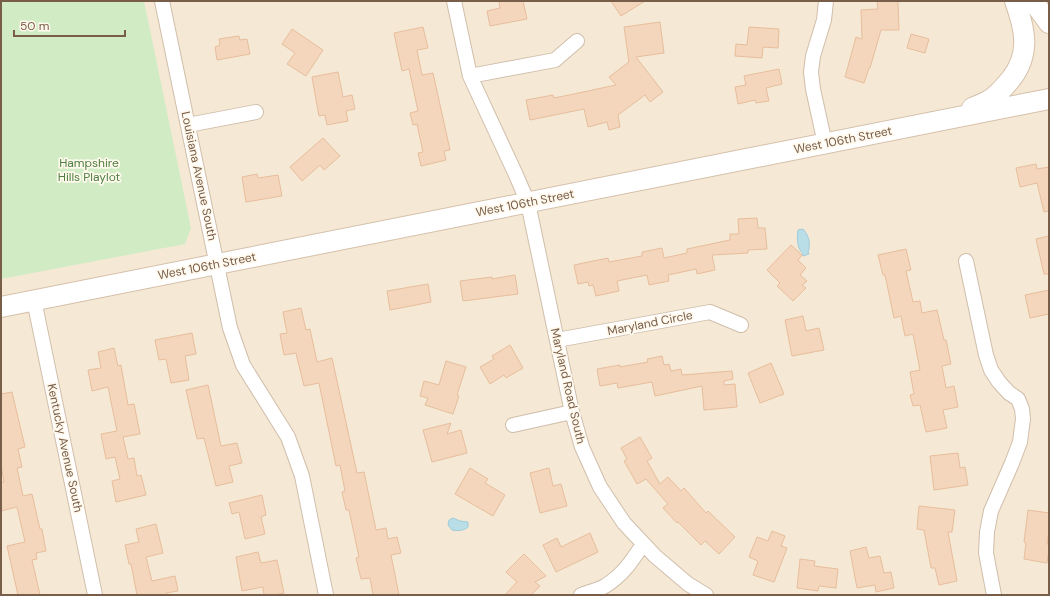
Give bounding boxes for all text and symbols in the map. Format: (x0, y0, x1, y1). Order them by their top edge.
scale bar (14, 12, 125, 38)
text: 50 m (20, 18, 49, 34)
street label: Louisiana Avenue South (178, 110, 221, 242)
street label: West 106th Street (792, 123, 894, 157)
park label: Hampshire Hills Playlot (58, 155, 121, 185)
street label: West 106th Street (474, 186, 576, 220)
street label: West 106th Street (156, 249, 258, 283)
street label: Maryland Circle (606, 307, 694, 339)
street label: Maryland Road South (547, 327, 589, 445)
street label: Kentucky Avenue South (44, 382, 86, 514)

